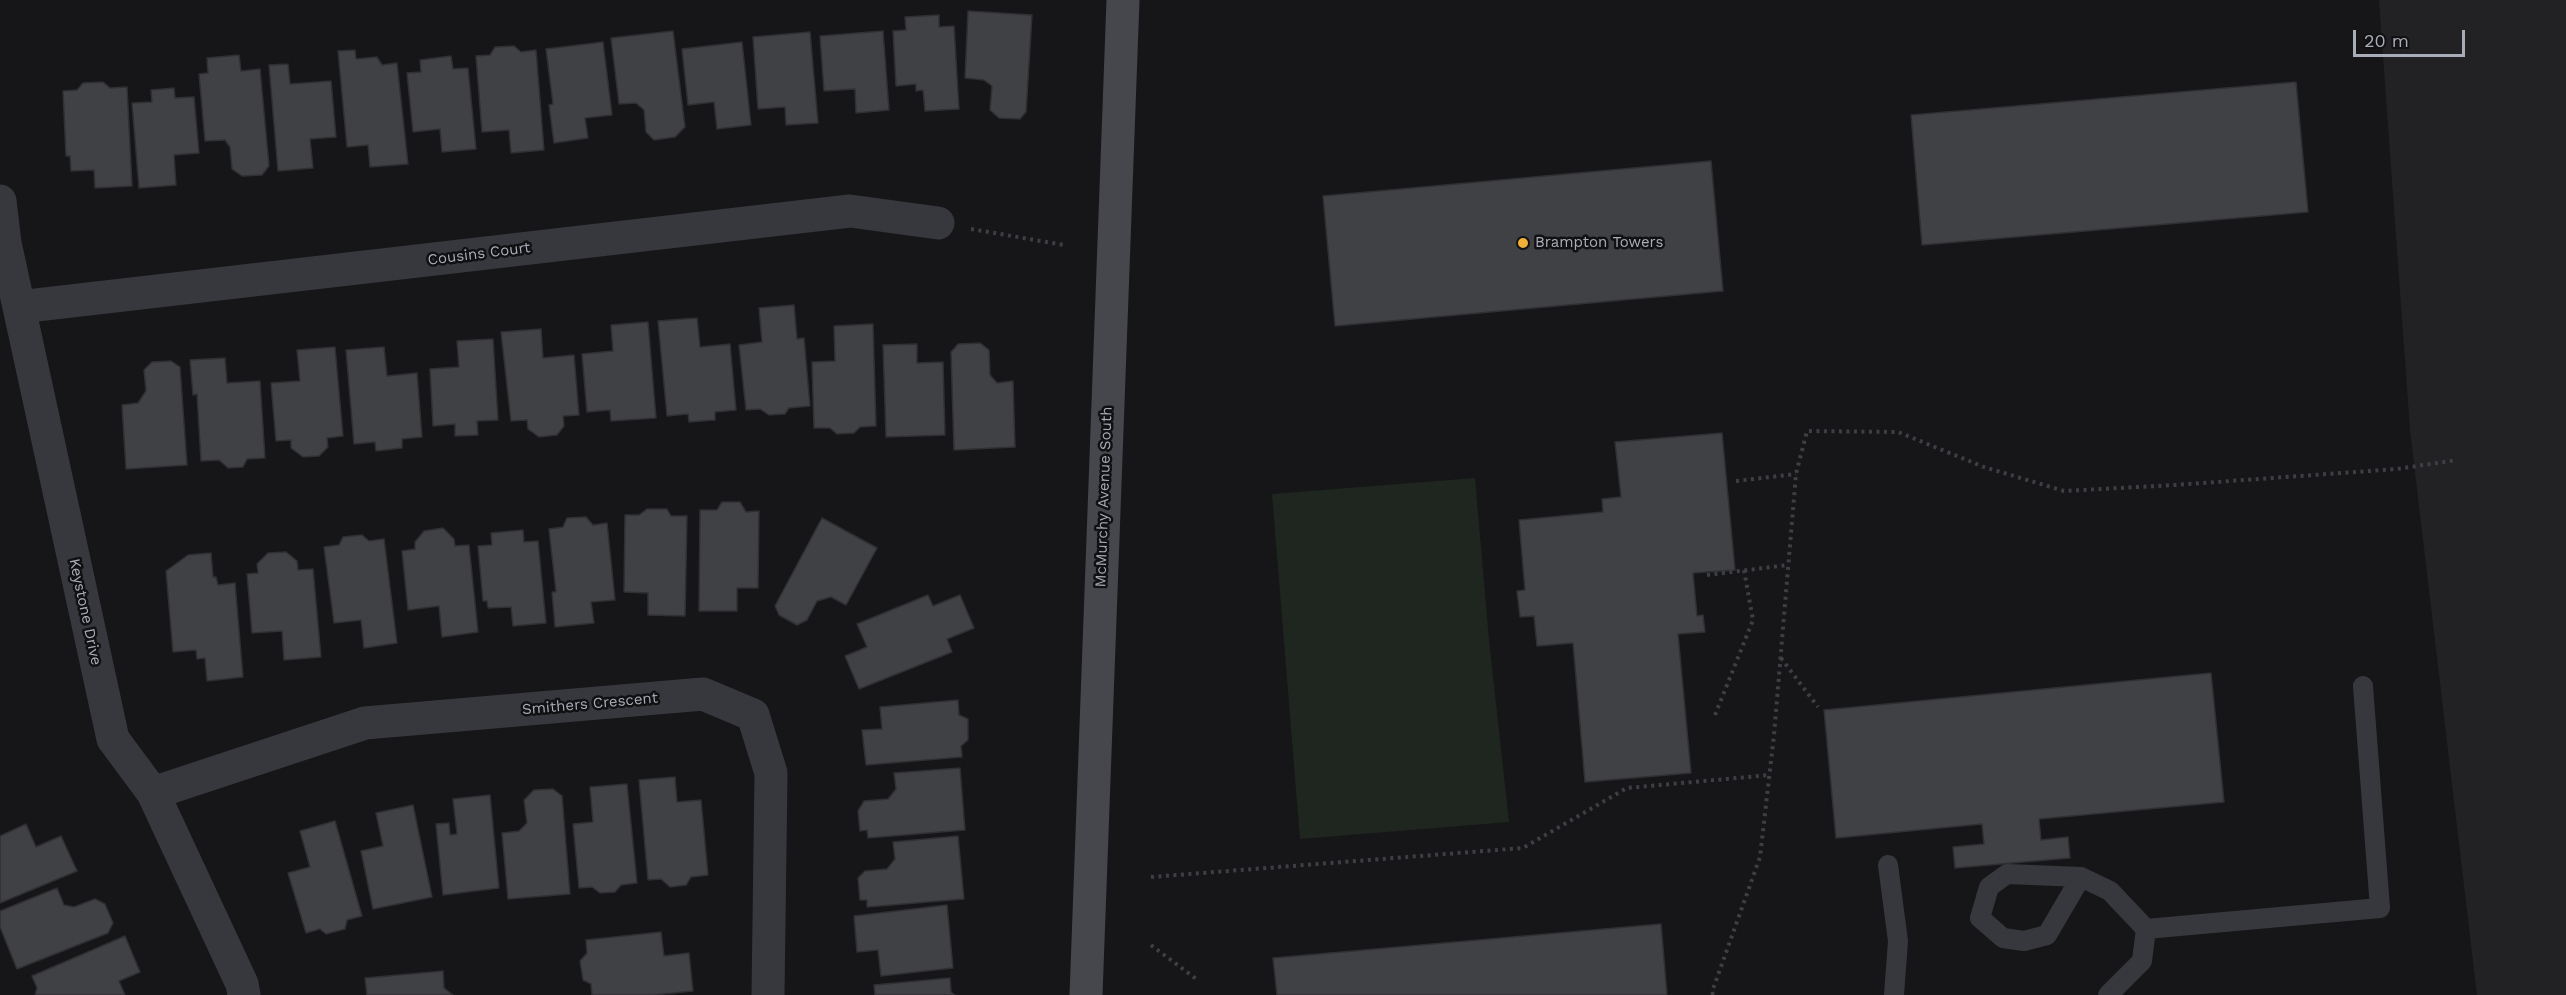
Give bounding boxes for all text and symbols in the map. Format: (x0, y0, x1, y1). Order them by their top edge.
scale bar (2356, 18, 2468, 56)
text: 20 m (2364, 30, 2409, 51)
place label: Brampton Towers (1535, 234, 1663, 252)
marker: Brampton Towers (1516, 236, 1530, 250)
street label: Cousins Court (427, 239, 531, 269)
street label: McMurchy Avenue South (1092, 406, 1116, 588)
street label: Keystone Drive (65, 557, 105, 667)
street label: Smithers Crescent (521, 689, 659, 719)

